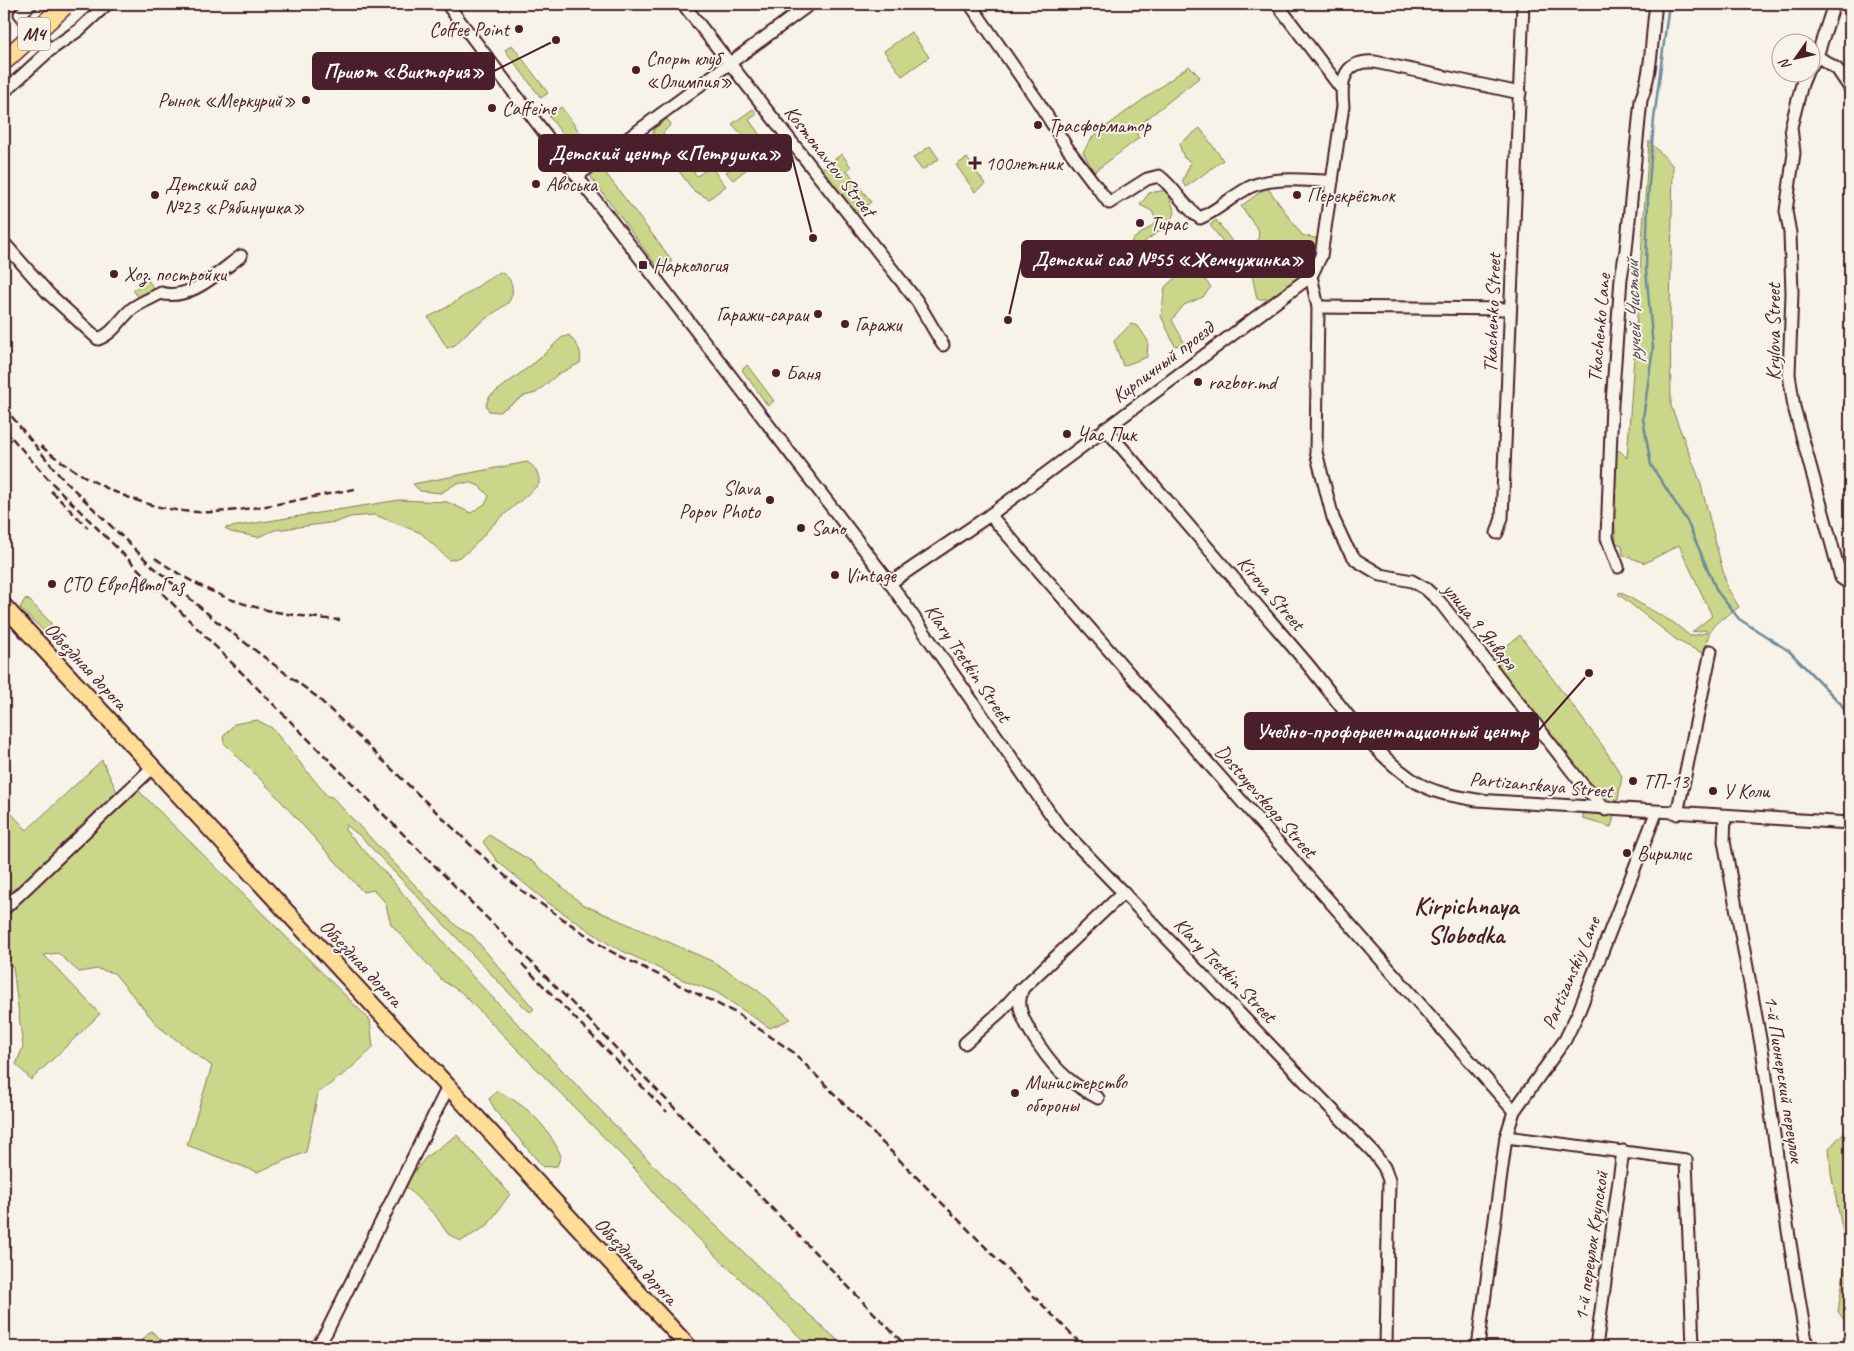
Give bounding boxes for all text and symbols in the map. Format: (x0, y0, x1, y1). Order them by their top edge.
place label: Coffee Point (429, 17, 511, 42)
road number: M4 (18, 18, 50, 50)
marker: Coffee Point (513, 23, 525, 35)
north arrow (1772, 32, 1822, 82)
place label: Спорт клуб «Олимпия» (646, 46, 732, 94)
callout: Приют «Виктория» (313, 53, 494, 89)
text: N (1775, 55, 1795, 73)
text: Приют «Виктория» (324, 58, 484, 84)
marker: Спорт клуб «Олимпия» (630, 64, 642, 76)
place label: Рынок «Меркурий» (158, 88, 296, 113)
marker: Рынок «Меркурий» (300, 94, 312, 106)
place label: Caffeine (502, 96, 557, 121)
street label: Kosmonavtov Street (779, 100, 883, 224)
marker: Caffeine (486, 102, 498, 114)
place label: Трасформатор (1048, 113, 1152, 138)
marker: Трасформатор (1032, 119, 1044, 131)
callout: Детский центр «Петрушка» (539, 135, 791, 171)
text: Детский центр «Петрушка» (549, 140, 781, 167)
place label: 100летник (985, 151, 1064, 176)
marker: 100летник (969, 157, 981, 169)
place label: Детский сад №23 «Рябинушка» (165, 172, 305, 220)
place label: Авоська (546, 172, 599, 197)
marker: Авоська (530, 178, 542, 190)
place label: Перекрёсток (1307, 183, 1396, 208)
marker: Детский сад №23 «Рябинушка» (149, 189, 161, 201)
marker: Перекрёсток (1291, 189, 1303, 201)
place label: Тирас (1150, 211, 1188, 236)
marker: Тирас (1134, 217, 1146, 229)
callout: Детский сад №55 «Жемчужинка» (1022, 241, 1314, 277)
text: Детский сад №55 «Жемчужинка» (1032, 246, 1304, 273)
street label: Tkachenko Street (1477, 251, 1507, 373)
place label: Наркология (653, 253, 729, 278)
water label: ручей Чистый (1618, 255, 1648, 363)
marker: Наркология (637, 259, 649, 271)
place label: Хоз. постройки (124, 262, 228, 288)
marker: Хоз. постройки (108, 268, 120, 280)
street label: Tkachenko Lane (1582, 271, 1616, 383)
street label: Krylova Street (1761, 281, 1786, 381)
place label: Гаражи-сараи (717, 302, 810, 327)
marker: Гаражи-сараи (812, 308, 824, 320)
place label: Гаражи (855, 312, 903, 337)
street label: Кирпичный проезд (1107, 314, 1220, 408)
marker: Гаражи (839, 318, 851, 330)
place label: Баня (786, 361, 821, 386)
marker: Баня (770, 367, 782, 379)
place label: razbor.md (1208, 370, 1279, 395)
marker: razbor.md (1192, 376, 1204, 388)
place label: Час Пик (1077, 422, 1138, 447)
marker: Час Пик (1061, 428, 1073, 440)
place label: Slava Popov Photo (679, 476, 762, 524)
marker: Slava Popov Photo (764, 494, 776, 506)
place label: Sano (811, 516, 847, 541)
marker: Sano (795, 522, 807, 534)
street label: Kirova Street (1232, 550, 1312, 637)
place label: Vintage (845, 563, 897, 588)
marker: Vintage (829, 569, 841, 581)
place label: СТО ЕвроАвтоГаз (62, 572, 186, 597)
street label: улица 9 Января (1437, 577, 1524, 676)
marker: СТО ЕвроАвтоГаз (46, 578, 58, 590)
street label: Klary Tsetkin Street (919, 599, 1018, 729)
street label: Объездная дорога (38, 617, 134, 717)
callout: Учебно-профориентационный центр (1245, 713, 1538, 749)
text: Учебно-профориентационный центр (1256, 718, 1530, 744)
street label: Dostoyevskogo Street (1210, 739, 1324, 865)
street label: Partizanskaya Street (1468, 766, 1616, 804)
place label: ТП-13 (1643, 769, 1691, 794)
marker: ТП-13 (1627, 775, 1639, 787)
place label: У Коли (1723, 779, 1771, 804)
marker: У Коли (1707, 785, 1719, 797)
place label: Вирилис (1637, 841, 1693, 866)
marker: Вирилис (1621, 847, 1633, 859)
district label: Kirpichnaya Slobodka (1414, 890, 1520, 951)
street label: Klary Tsetkin Street (1168, 912, 1283, 1030)
street label: Partizanskiy Lane (1536, 912, 1607, 1033)
street label: Объездная дорога (313, 914, 409, 1014)
street label: 1-й Пионерский переулок (1758, 994, 1810, 1166)
place label: Министерство обороны (1025, 1070, 1128, 1118)
marker: Министерство обороны (1009, 1087, 1021, 1099)
street label: 1-й переулок Крупской (1568, 1168, 1614, 1322)
street label: Объездная дорога (588, 1212, 684, 1312)

